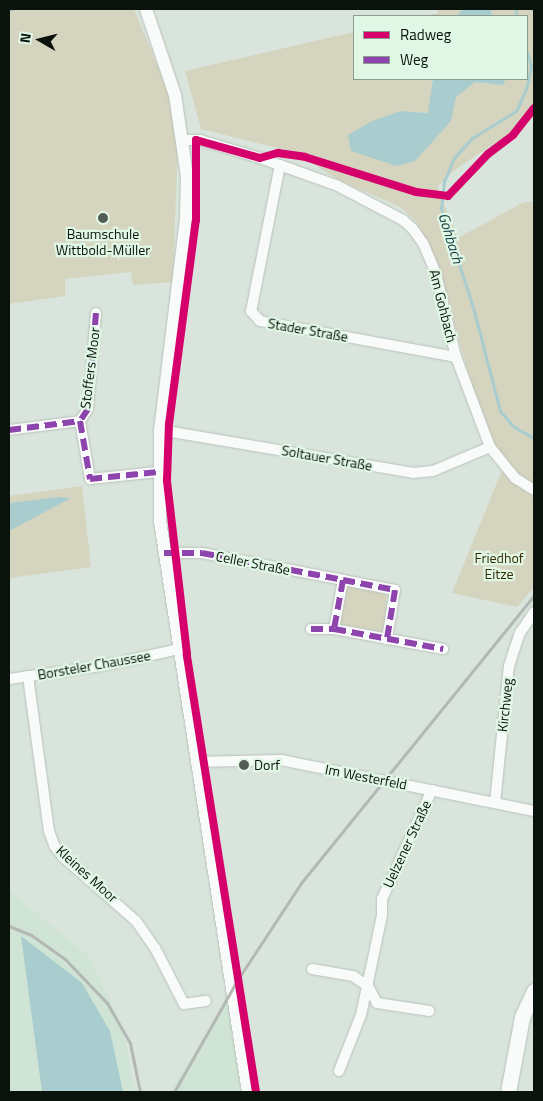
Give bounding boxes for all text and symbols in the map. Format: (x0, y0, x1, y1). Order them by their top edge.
north arrow (15, 15, 65, 65)
legend (353, 15, 528, 80)
text: Radweg (400, 23, 451, 46)
text: N (14, 32, 36, 44)
text: Weg (400, 48, 428, 71)
water label: Gohbach (435, 210, 467, 266)
marker: Baumschule Wittbold-Müller (97, 212, 109, 224)
place label: Baumschule Wittbold-Müller (56, 226, 150, 258)
street label: Am Gohbach (426, 268, 460, 344)
street label: Stader Straße (267, 315, 349, 345)
street label: Stoffers Moor (77, 326, 103, 410)
street label: Soltauer Straße (280, 442, 374, 474)
street label: Celler Straße (214, 548, 292, 578)
park label: Friedhof Eitze (475, 550, 523, 582)
street label: Borsteler Chaussee (36, 647, 152, 683)
street label: Kirchweg (494, 677, 516, 733)
place label: Dorf (254, 757, 280, 773)
marker: Dorf (238, 759, 250, 771)
street label: Im Westerfeld (324, 761, 408, 793)
street label: Uelzener Straße (379, 798, 435, 890)
street label: Kleines Moor (53, 842, 121, 906)

